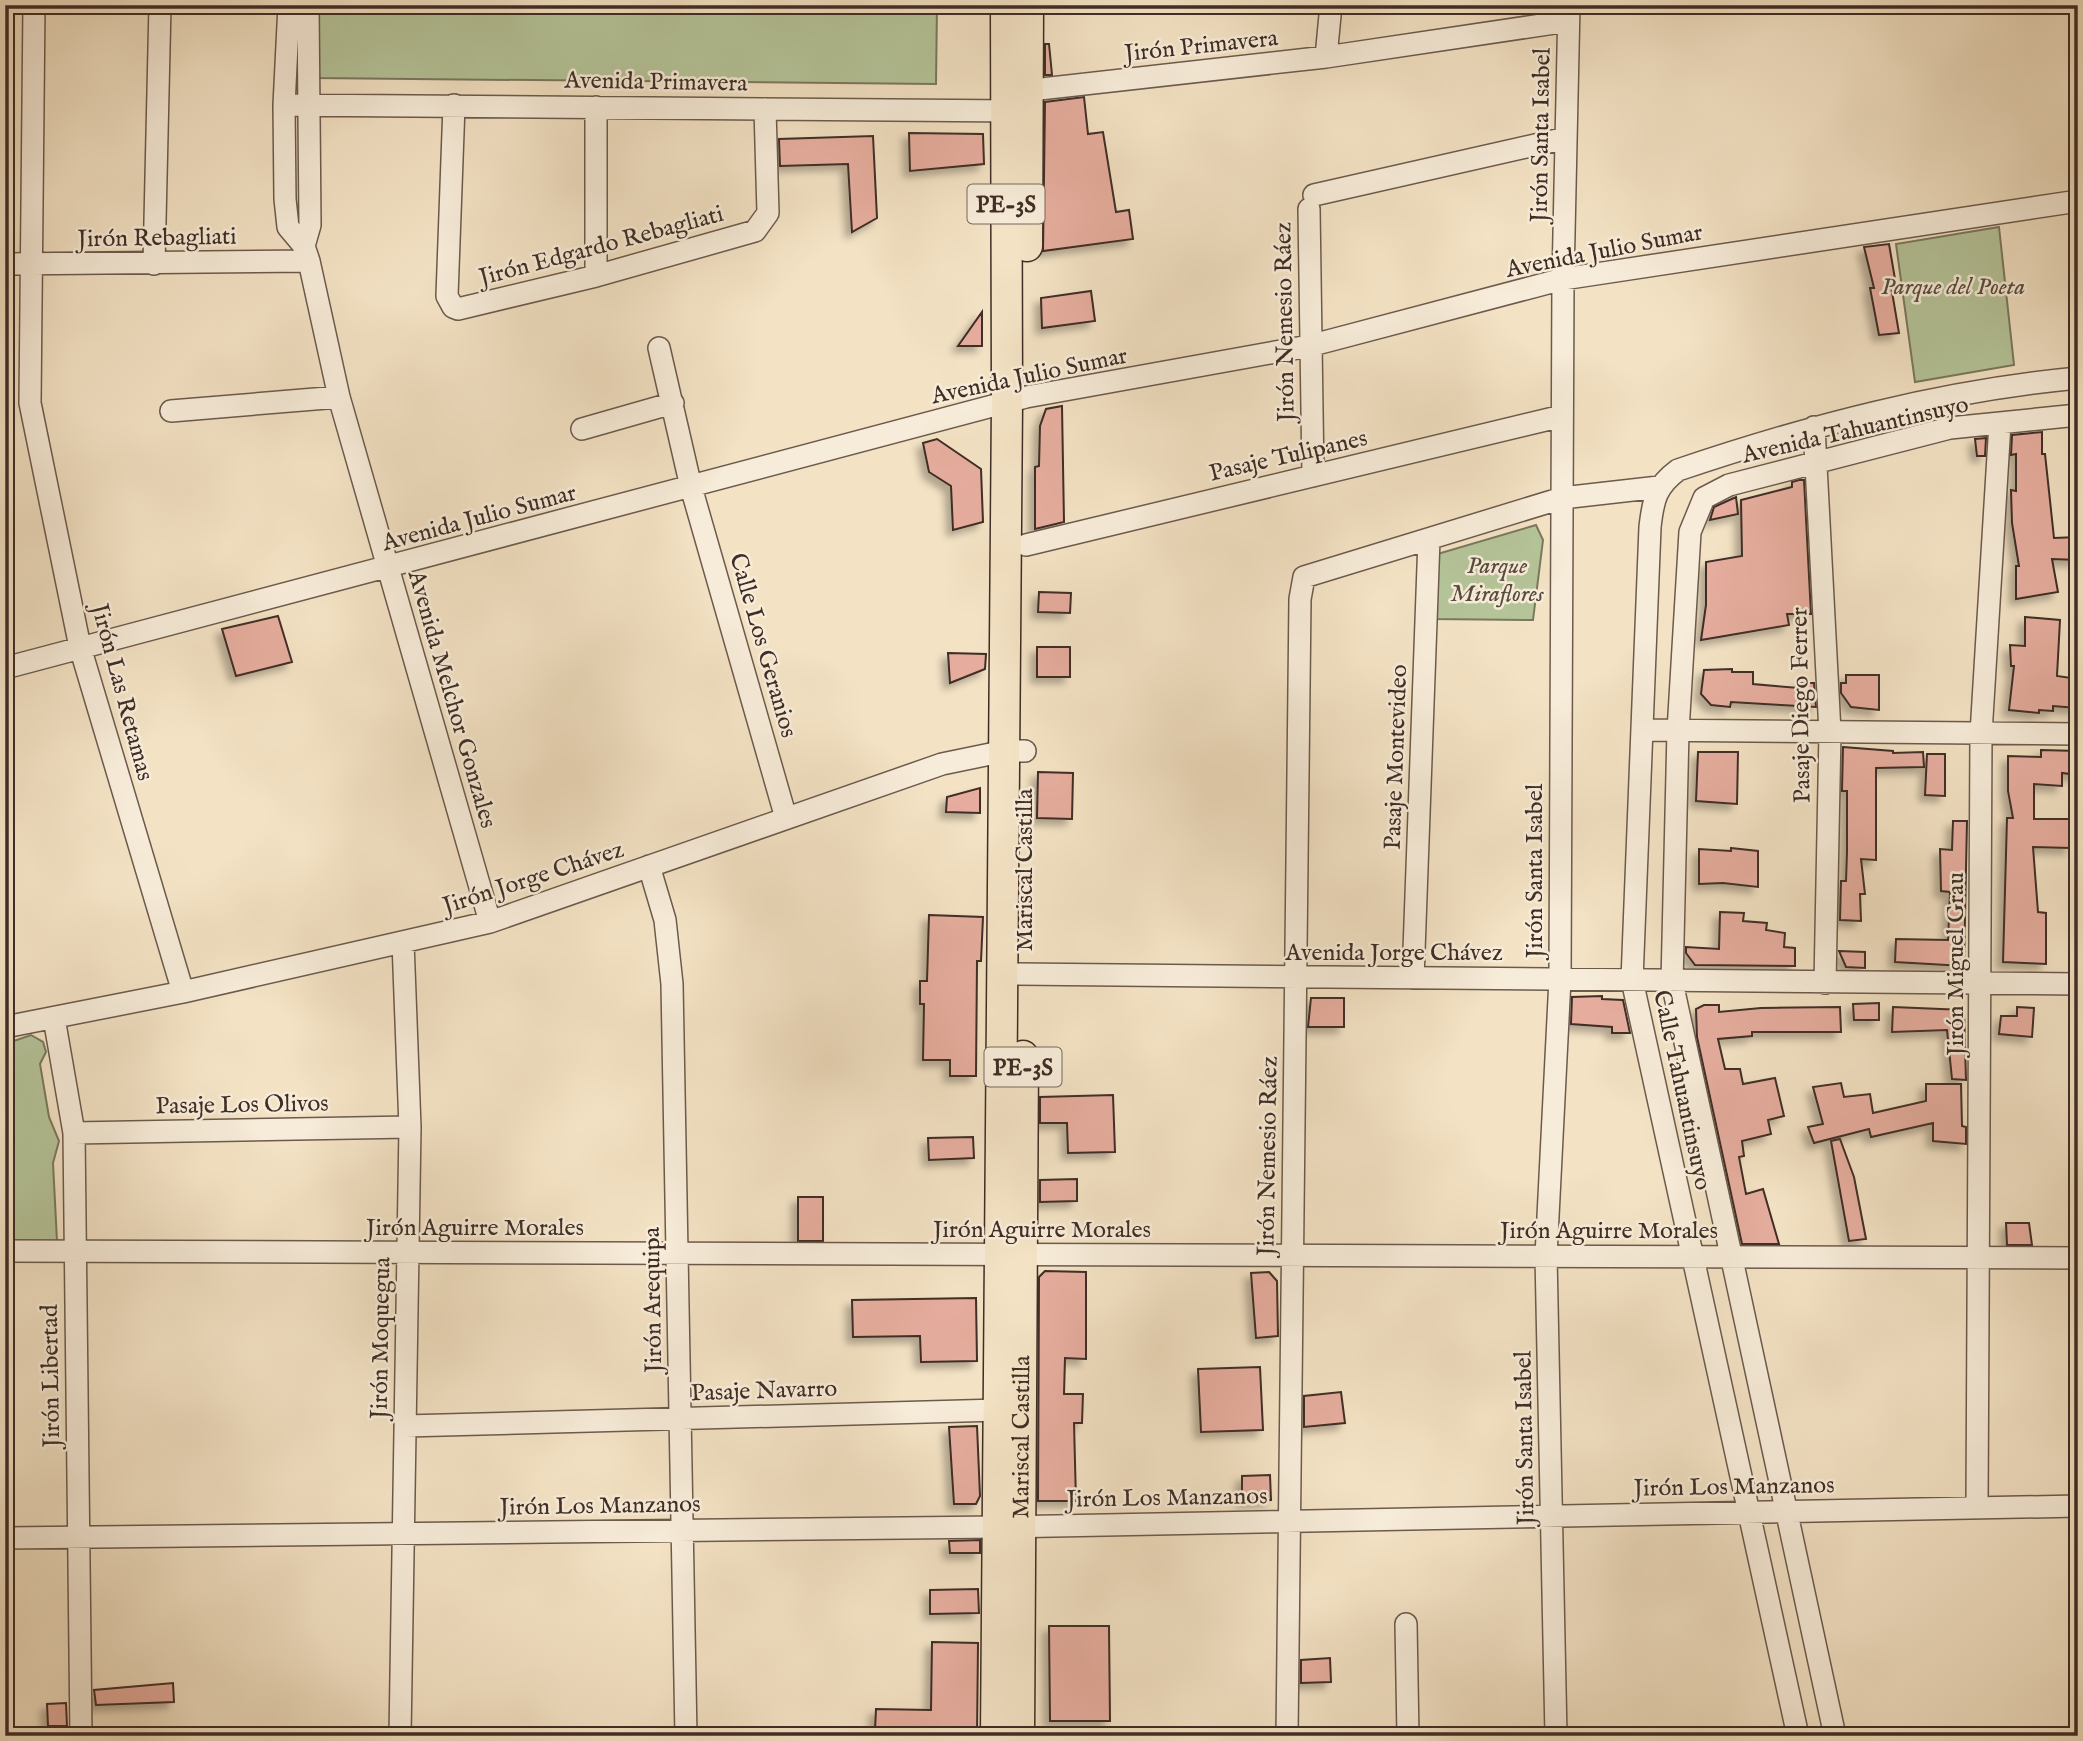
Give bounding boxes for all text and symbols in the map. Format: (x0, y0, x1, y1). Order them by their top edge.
street label: Jirón Primavera (1120, 23, 1280, 70)
street label: Jirón Santa Isabel (1524, 47, 1559, 226)
street label: Avenida Primavera (563, 65, 748, 100)
road number: PE-3S (968, 184, 1044, 224)
street label: Jirón Edgardo Rebagliati (473, 199, 727, 295)
street label: Avenida Julio Sumar (1502, 217, 1706, 286)
street label: Jirón Rebagliati (74, 222, 237, 255)
street label: Jirón Nemesio Ráez (1268, 222, 1303, 425)
park label: Parque del Poeta (1881, 272, 2025, 303)
street label: Avenida Julio Sumar (927, 340, 1130, 413)
street label: Avenida Tahuantinsuyo (1738, 389, 1972, 472)
street label: Pasaje Tulipanes (1206, 423, 1370, 490)
street label: Avenida Julio Sumar (378, 478, 580, 560)
street label: Calle Los Geranios (721, 550, 804, 741)
park label: Parque Miraflores (1450, 551, 1545, 610)
street label: Avenida Melchor Gonzales (400, 566, 503, 832)
street label: Jirón Las Retamas (82, 598, 160, 784)
street label: Pasaje Diego Ferrer (1784, 606, 1819, 803)
street label: Pasaje Montevideo (1378, 664, 1415, 850)
street label: Jirón Santa Isabel (1520, 783, 1551, 961)
street label: Mariscal Castilla (1010, 788, 1041, 952)
street label: Jirón Jorge Chávez (436, 835, 628, 923)
street label: Jirón Miguel Grau (1941, 872, 1972, 1059)
street label: Avenida Jorge Chávez (1284, 938, 1503, 969)
street label: Calle Tahuantinsuyo (1645, 988, 1718, 1193)
road number: PE-3S (984, 1048, 1062, 1086)
street label: Jirón Nemesio Ráez (1251, 1056, 1286, 1259)
street label: Pasaje Los Olivos (155, 1088, 329, 1123)
street label: Jirón Aguirre Morales (363, 1213, 584, 1244)
street label: Jirón Aguirre Morales (930, 1215, 1151, 1246)
street label: Jirón Aguirre Morales (1497, 1216, 1718, 1247)
street label: Jirón Arequipa (637, 1226, 670, 1376)
street label: Jirón Moquegua (365, 1256, 398, 1422)
street label: Jirón Libertad (35, 1304, 68, 1451)
street label: Jirón Santa Isabel (1508, 1350, 1543, 1528)
street label: Mariscal Castilla (1006, 1355, 1038, 1519)
street label: Pasaje Navarro (690, 1373, 838, 1410)
street label: Jirón Los Manzanos (1630, 1470, 1835, 1505)
street label: Jirón Los Manzanos (1063, 1481, 1268, 1516)
street label: Jirón Los Manzanos (496, 1489, 701, 1524)

